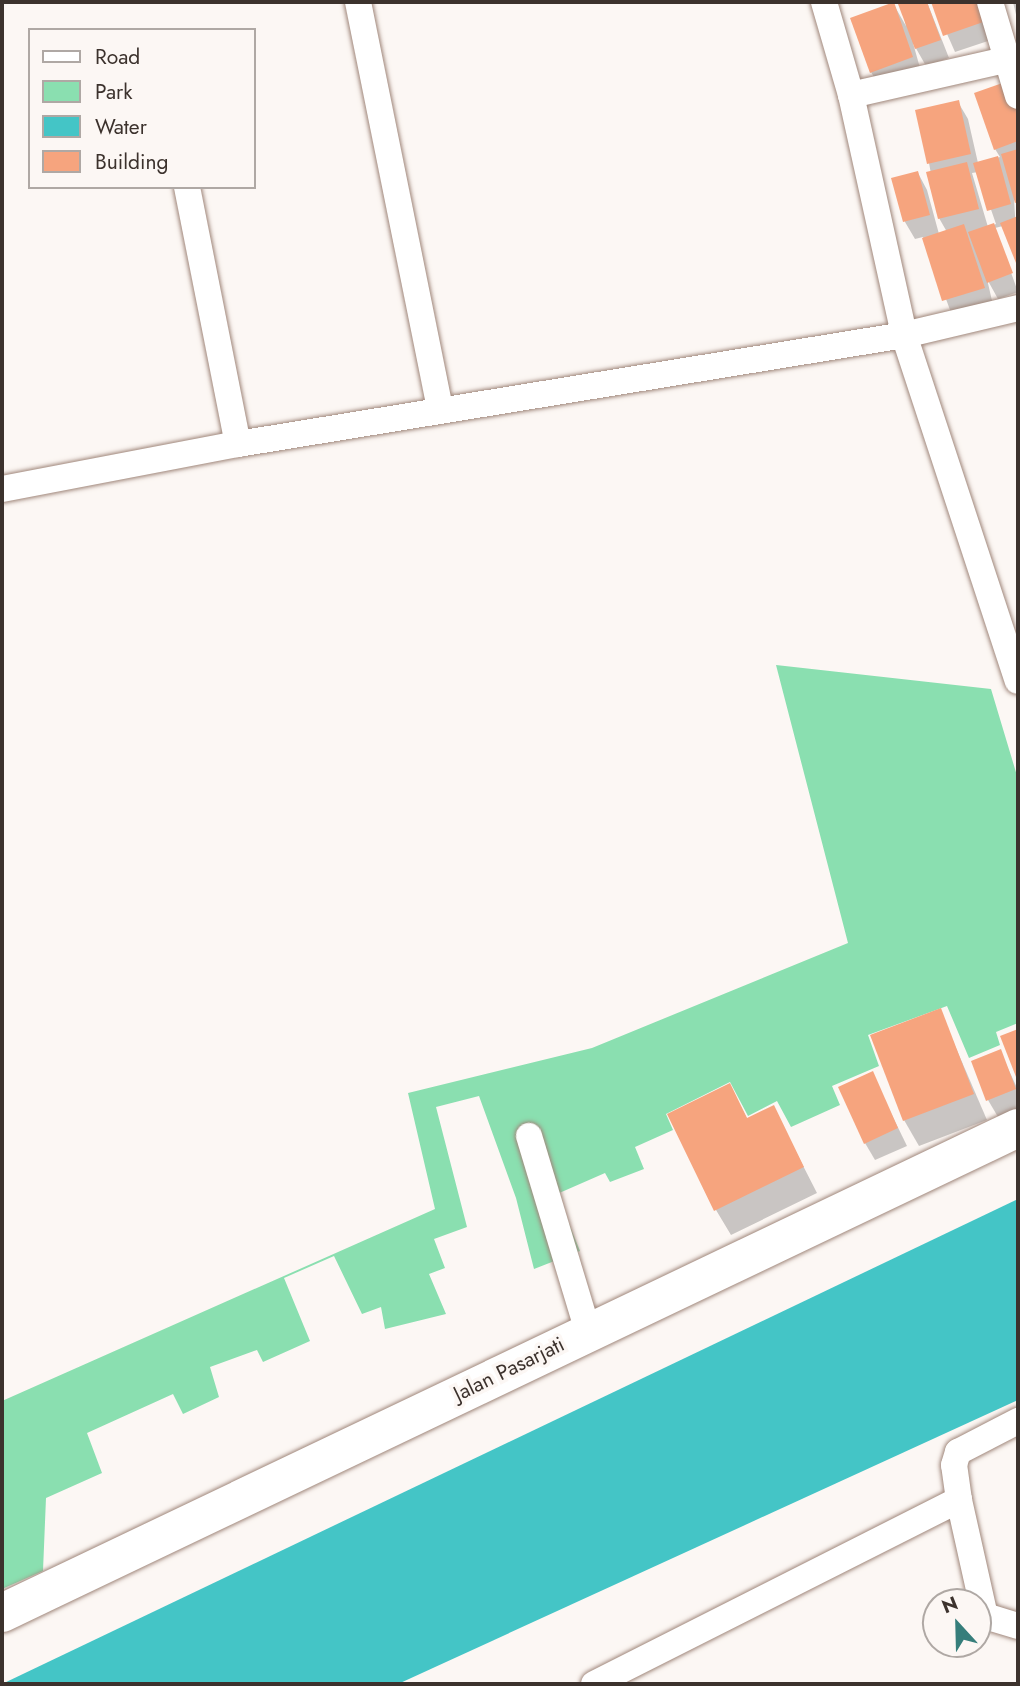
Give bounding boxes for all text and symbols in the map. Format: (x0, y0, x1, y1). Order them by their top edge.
legend (28, 28, 256, 189)
text: Road (95, 42, 140, 72)
text: Park (95, 77, 132, 107)
text: Water (95, 112, 147, 142)
text: Building (95, 147, 168, 177)
street label: Jalan Pasarjati (450, 1331, 568, 1407)
north arrow (922, 1588, 992, 1658)
text: N (938, 1590, 962, 1620)

